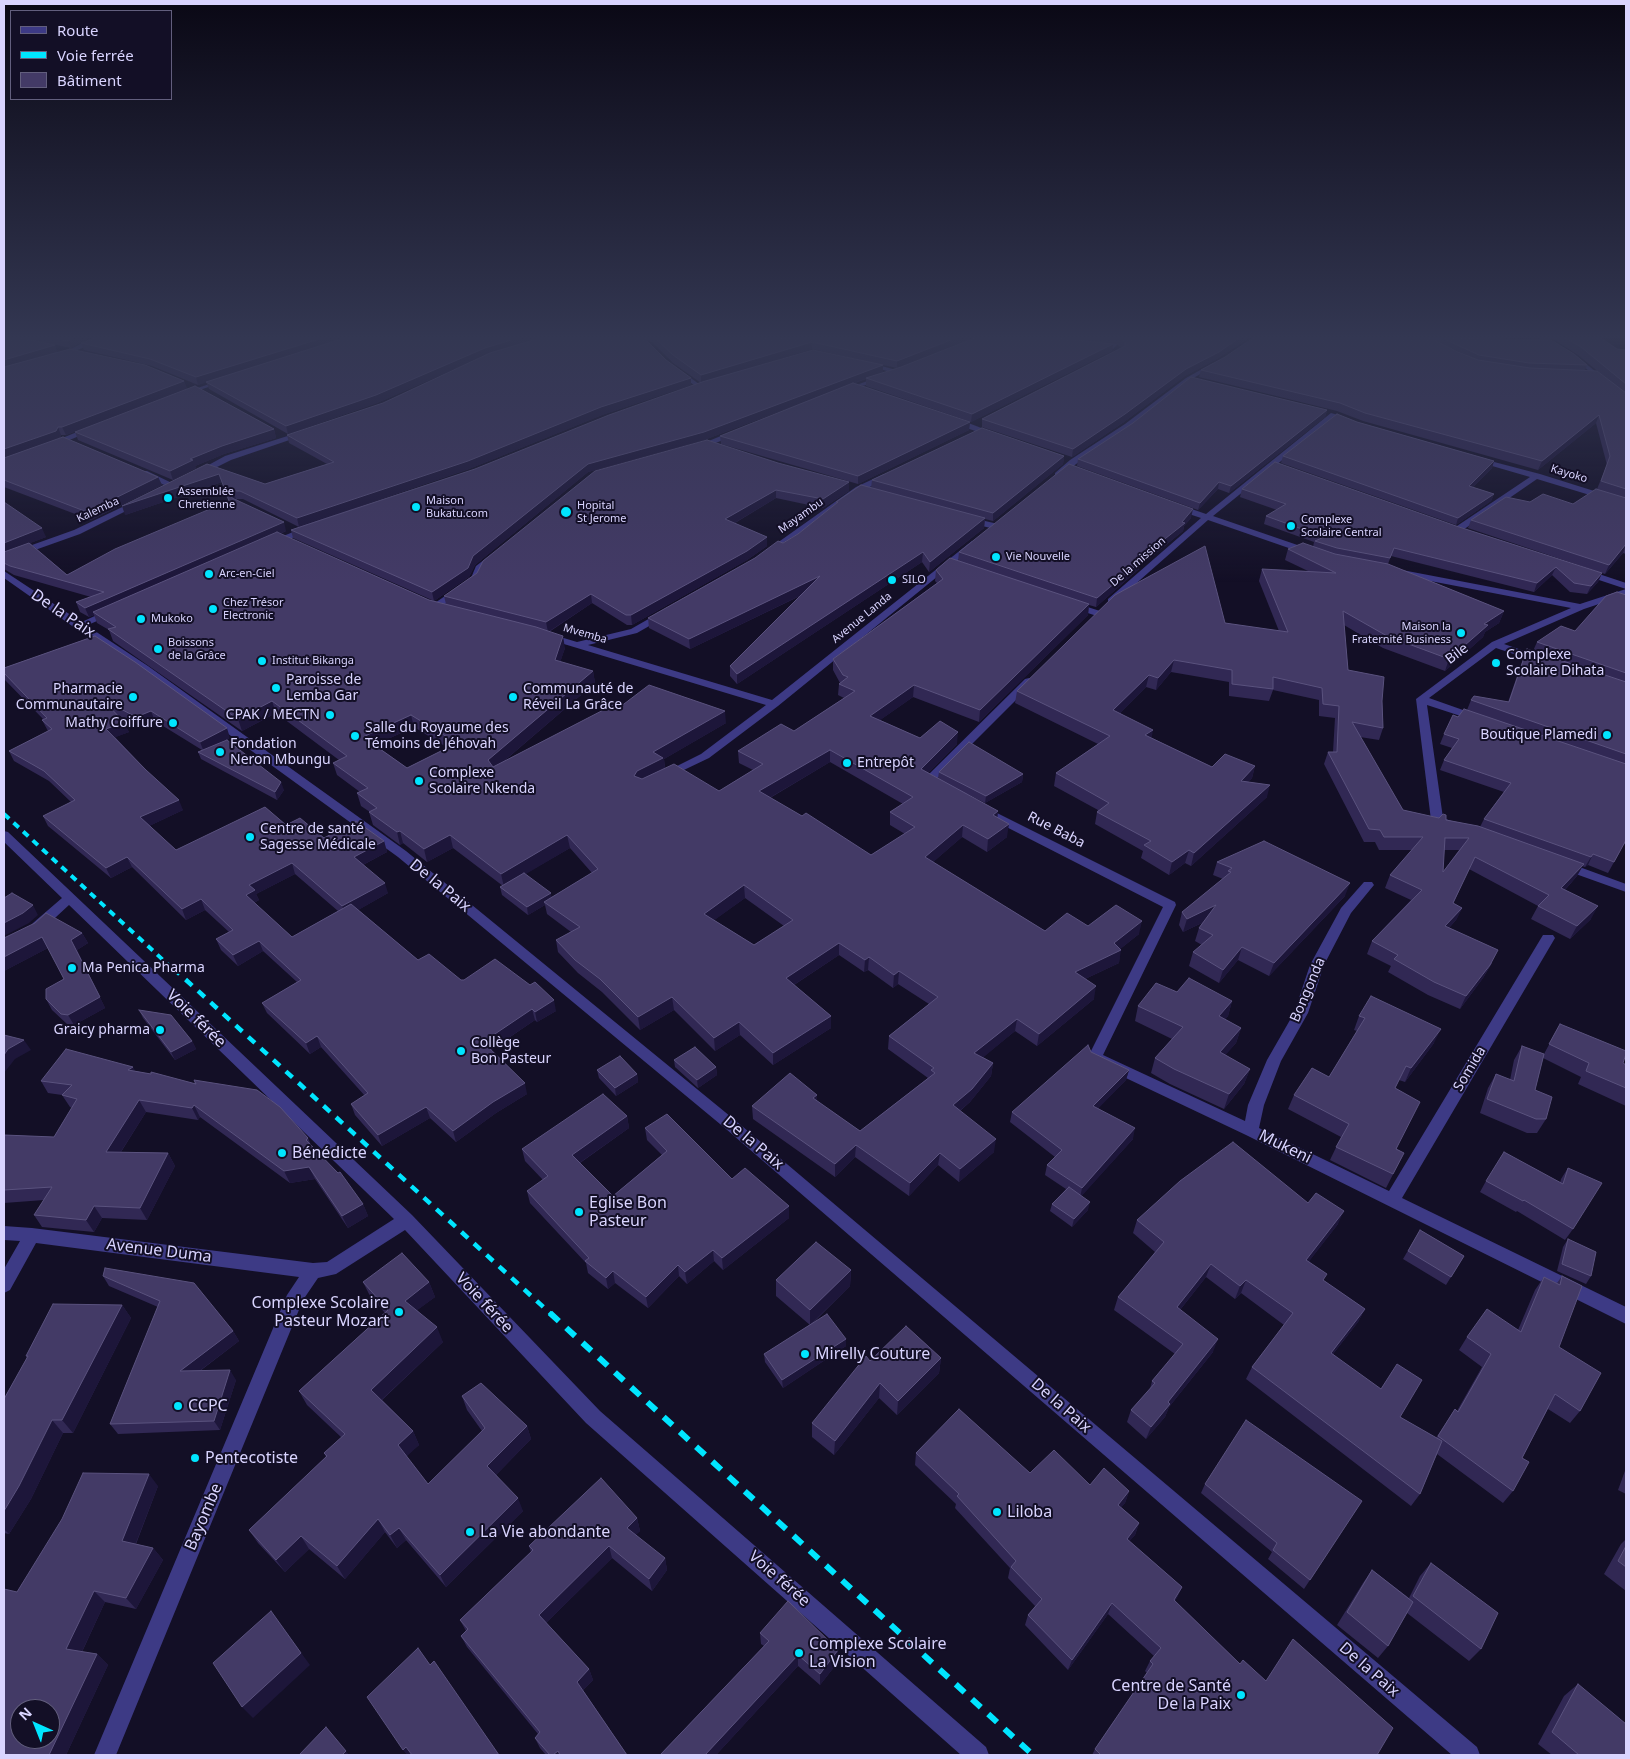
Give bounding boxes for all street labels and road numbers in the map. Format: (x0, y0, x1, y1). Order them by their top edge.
street label: Kayoko (1549, 462, 1589, 486)
street label: Kalemba (75, 494, 121, 526)
street label: Mayambu (776, 496, 826, 536)
street label: De la mission (1108, 534, 1168, 590)
street label: De la Paix (27, 586, 99, 642)
street label: Avenue Landa (829, 590, 895, 646)
street label: Mvemba (562, 621, 608, 647)
street label: Bile (1442, 640, 1472, 668)
street label: Rue Baba (1024, 808, 1088, 852)
street label: De la Paix (405, 855, 475, 917)
street label: Bongonda (1287, 955, 1329, 1025)
street label: Voie férée (162, 986, 230, 1052)
street label: Somida (1450, 1044, 1490, 1094)
street label: De la Paix (719, 1112, 787, 1174)
street label: Mukeni (1256, 1126, 1314, 1168)
street label: Avenue Duma (105, 1235, 213, 1267)
street label: Voie férée (451, 1269, 517, 1337)
street label: De la Paix (1027, 1375, 1095, 1437)
street label: Bayombe (181, 1481, 227, 1553)
street label: Voie férée (744, 1547, 814, 1611)
street label: De la Paix (1335, 1639, 1403, 1701)

